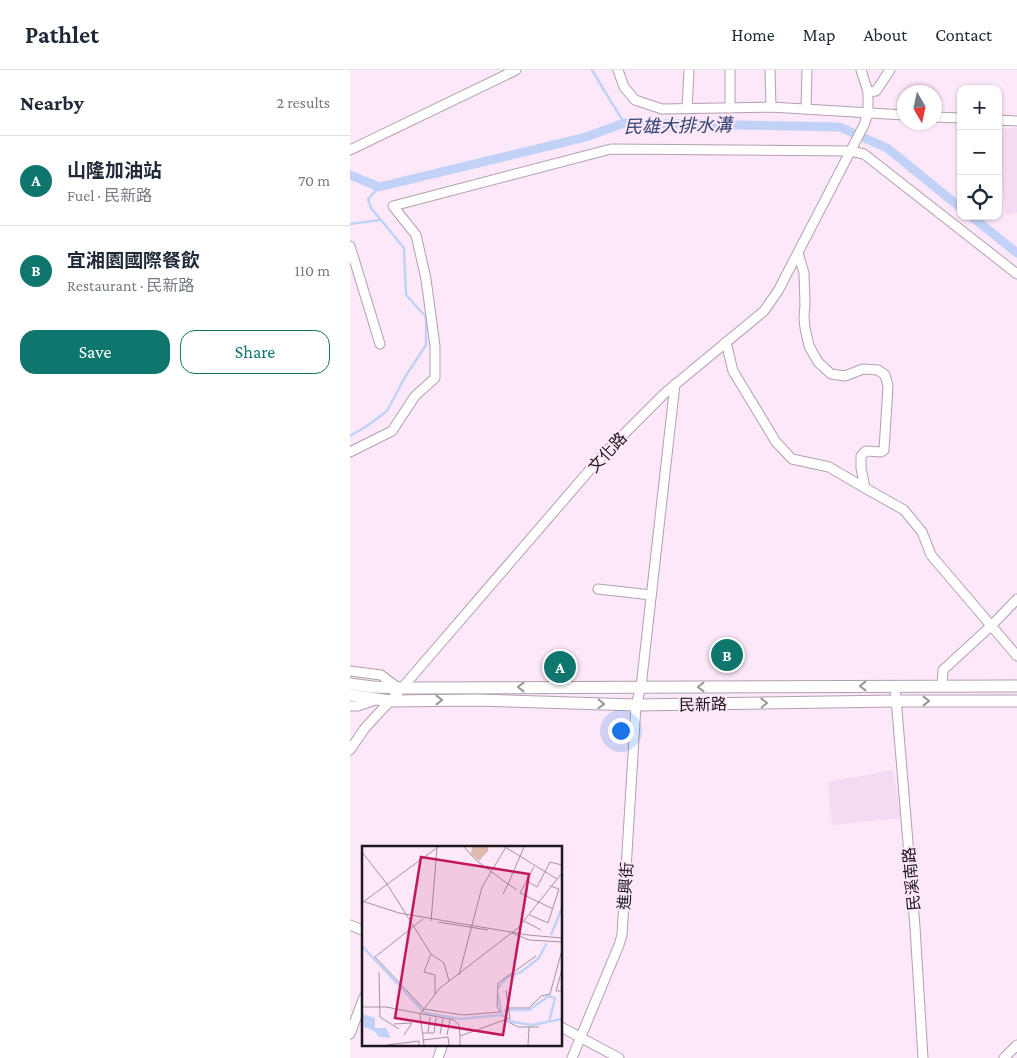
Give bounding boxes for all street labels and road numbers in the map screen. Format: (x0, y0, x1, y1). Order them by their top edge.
street label: 文化路 (585, 429, 630, 476)
street label: 民新路 (679, 696, 727, 713)
street label: 民溪南路 (900, 846, 923, 912)
street label: 進興街 (615, 861, 636, 911)

